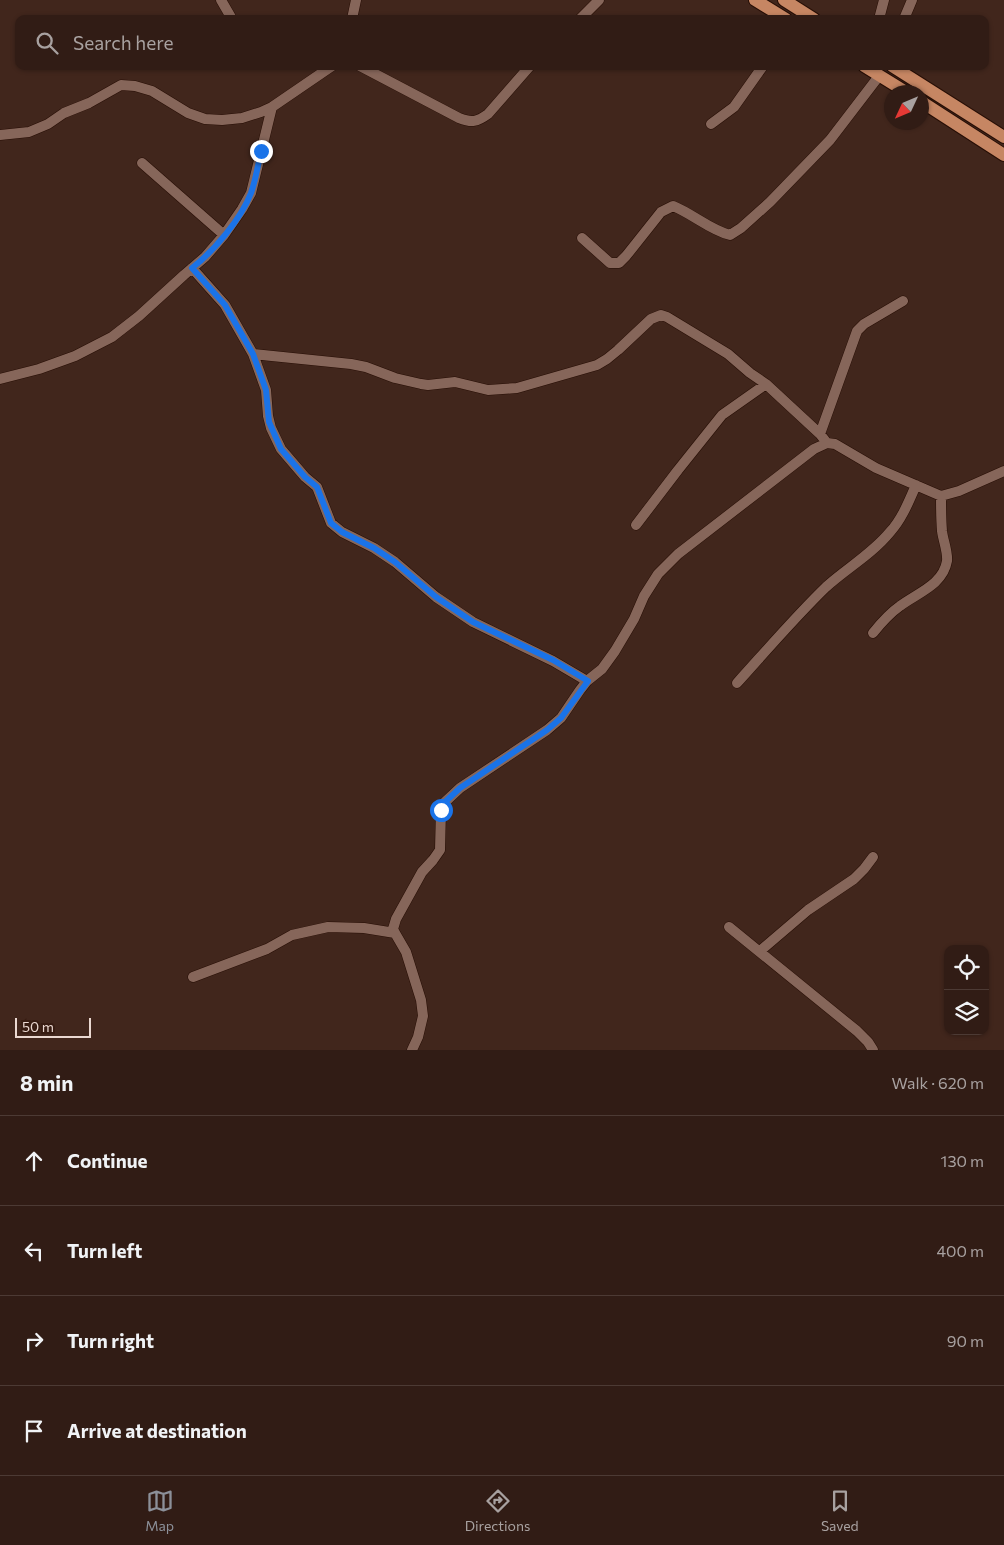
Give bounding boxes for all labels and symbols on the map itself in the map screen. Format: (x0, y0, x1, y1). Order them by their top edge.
north arrow (884, 85, 929, 130)
route end (250, 140, 273, 163)
route start (430, 799, 453, 822)
scale bar (15, 1015, 91, 1038)

